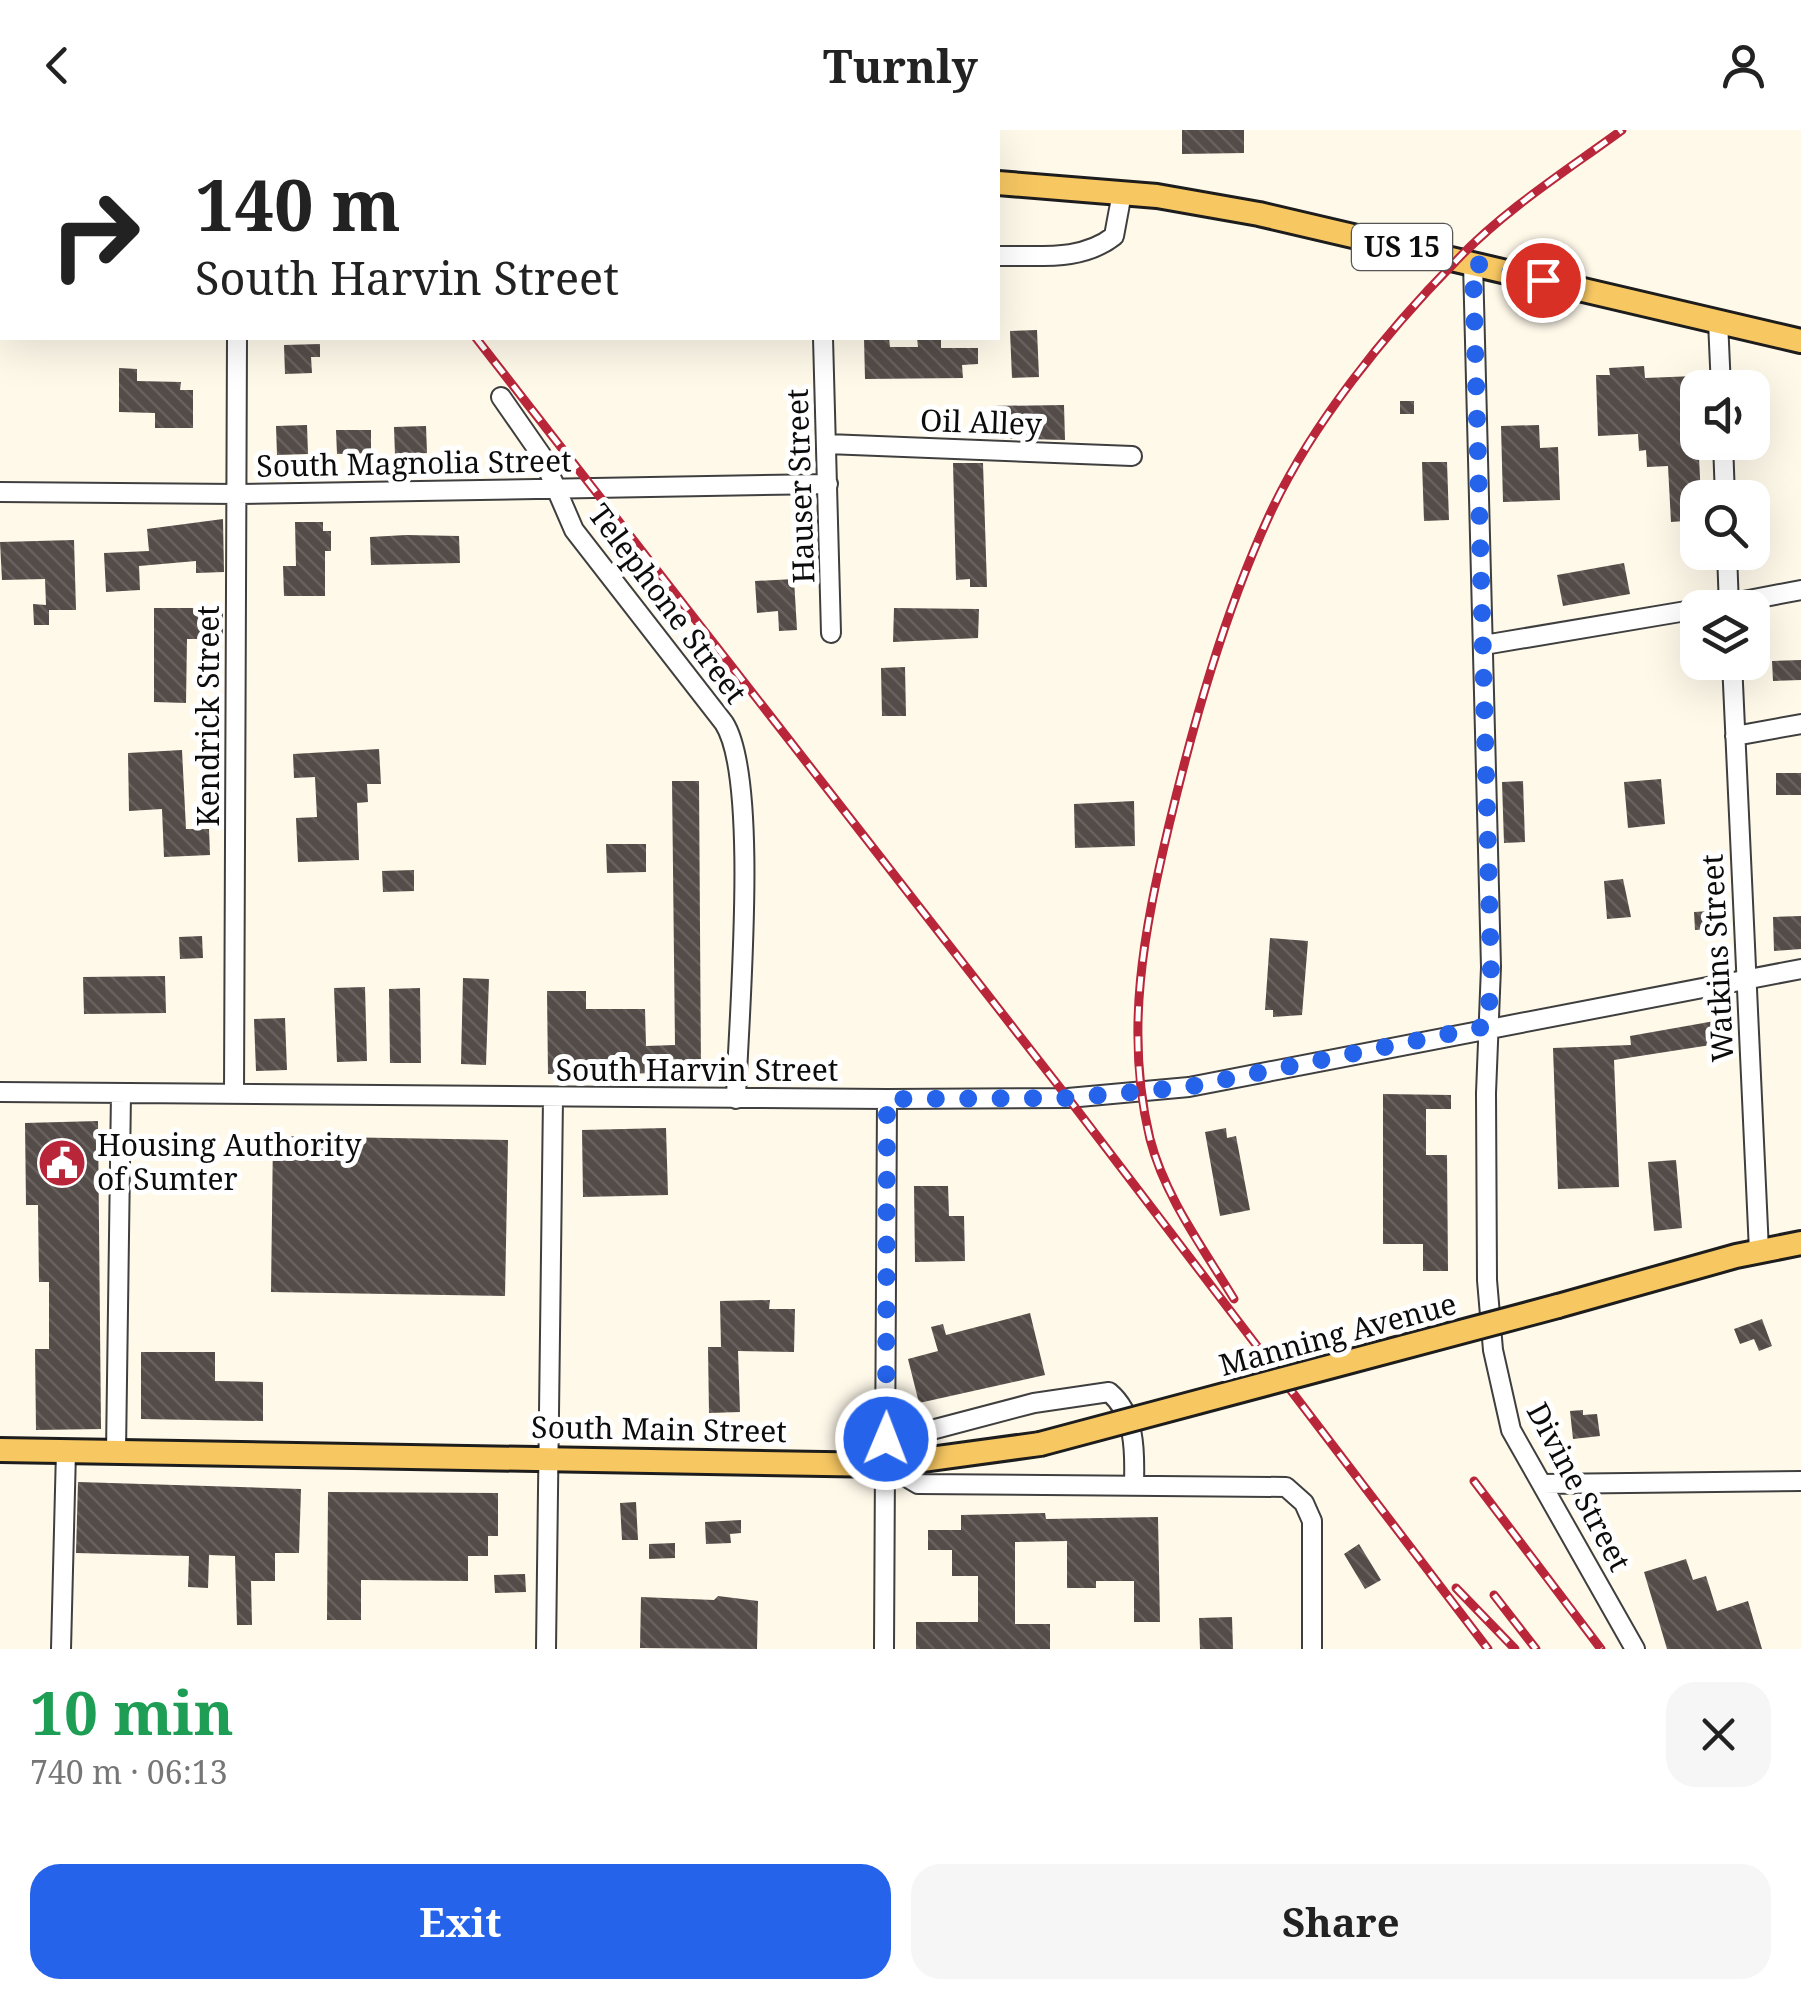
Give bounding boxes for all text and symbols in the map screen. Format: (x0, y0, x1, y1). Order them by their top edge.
text: Turnly (823, 35, 978, 96)
icon: back (30, 38, 85, 93)
icon: person (1716, 38, 1771, 93)
text: 140 m (195, 156, 401, 252)
icon: right (30, 170, 160, 300)
road number: US 15 (1352, 224, 1452, 270)
pin (1501, 238, 1586, 323)
text: South Harvin Street (195, 247, 619, 308)
icon: arrive (1516, 253, 1571, 308)
map controls (1680, 370, 1770, 680)
button: sound (1680, 370, 1770, 460)
street label: Hauser Street (776, 388, 823, 584)
street label: Oil Alley (920, 399, 1043, 444)
street label: South Magnolia Street (256, 439, 572, 486)
button: search (1680, 480, 1770, 570)
street label: Telephone Street (580, 495, 757, 711)
button: layers (1680, 590, 1770, 680)
street label: Kendrick Street (187, 605, 228, 827)
street label: Watkins Street (1691, 853, 1742, 1063)
street label: South Harvin Street (556, 1049, 838, 1090)
place label: Housing Authority of Sumter (97, 1124, 361, 1199)
public building icon: Housing Authority of Sumter (36, 1137, 88, 1189)
street label: Manning Avenue (1215, 1282, 1461, 1385)
position arrow (834, 1387, 938, 1491)
street label: Divine Street (1518, 1395, 1641, 1578)
street label: South Main Street (531, 1406, 787, 1451)
text: 10 min (30, 1671, 234, 1753)
button: close (1666, 1682, 1771, 1787)
text: 740 m · 06:13 (30, 1750, 228, 1793)
button: Exit (30, 1864, 891, 1979)
button: Share (911, 1864, 1771, 1979)

